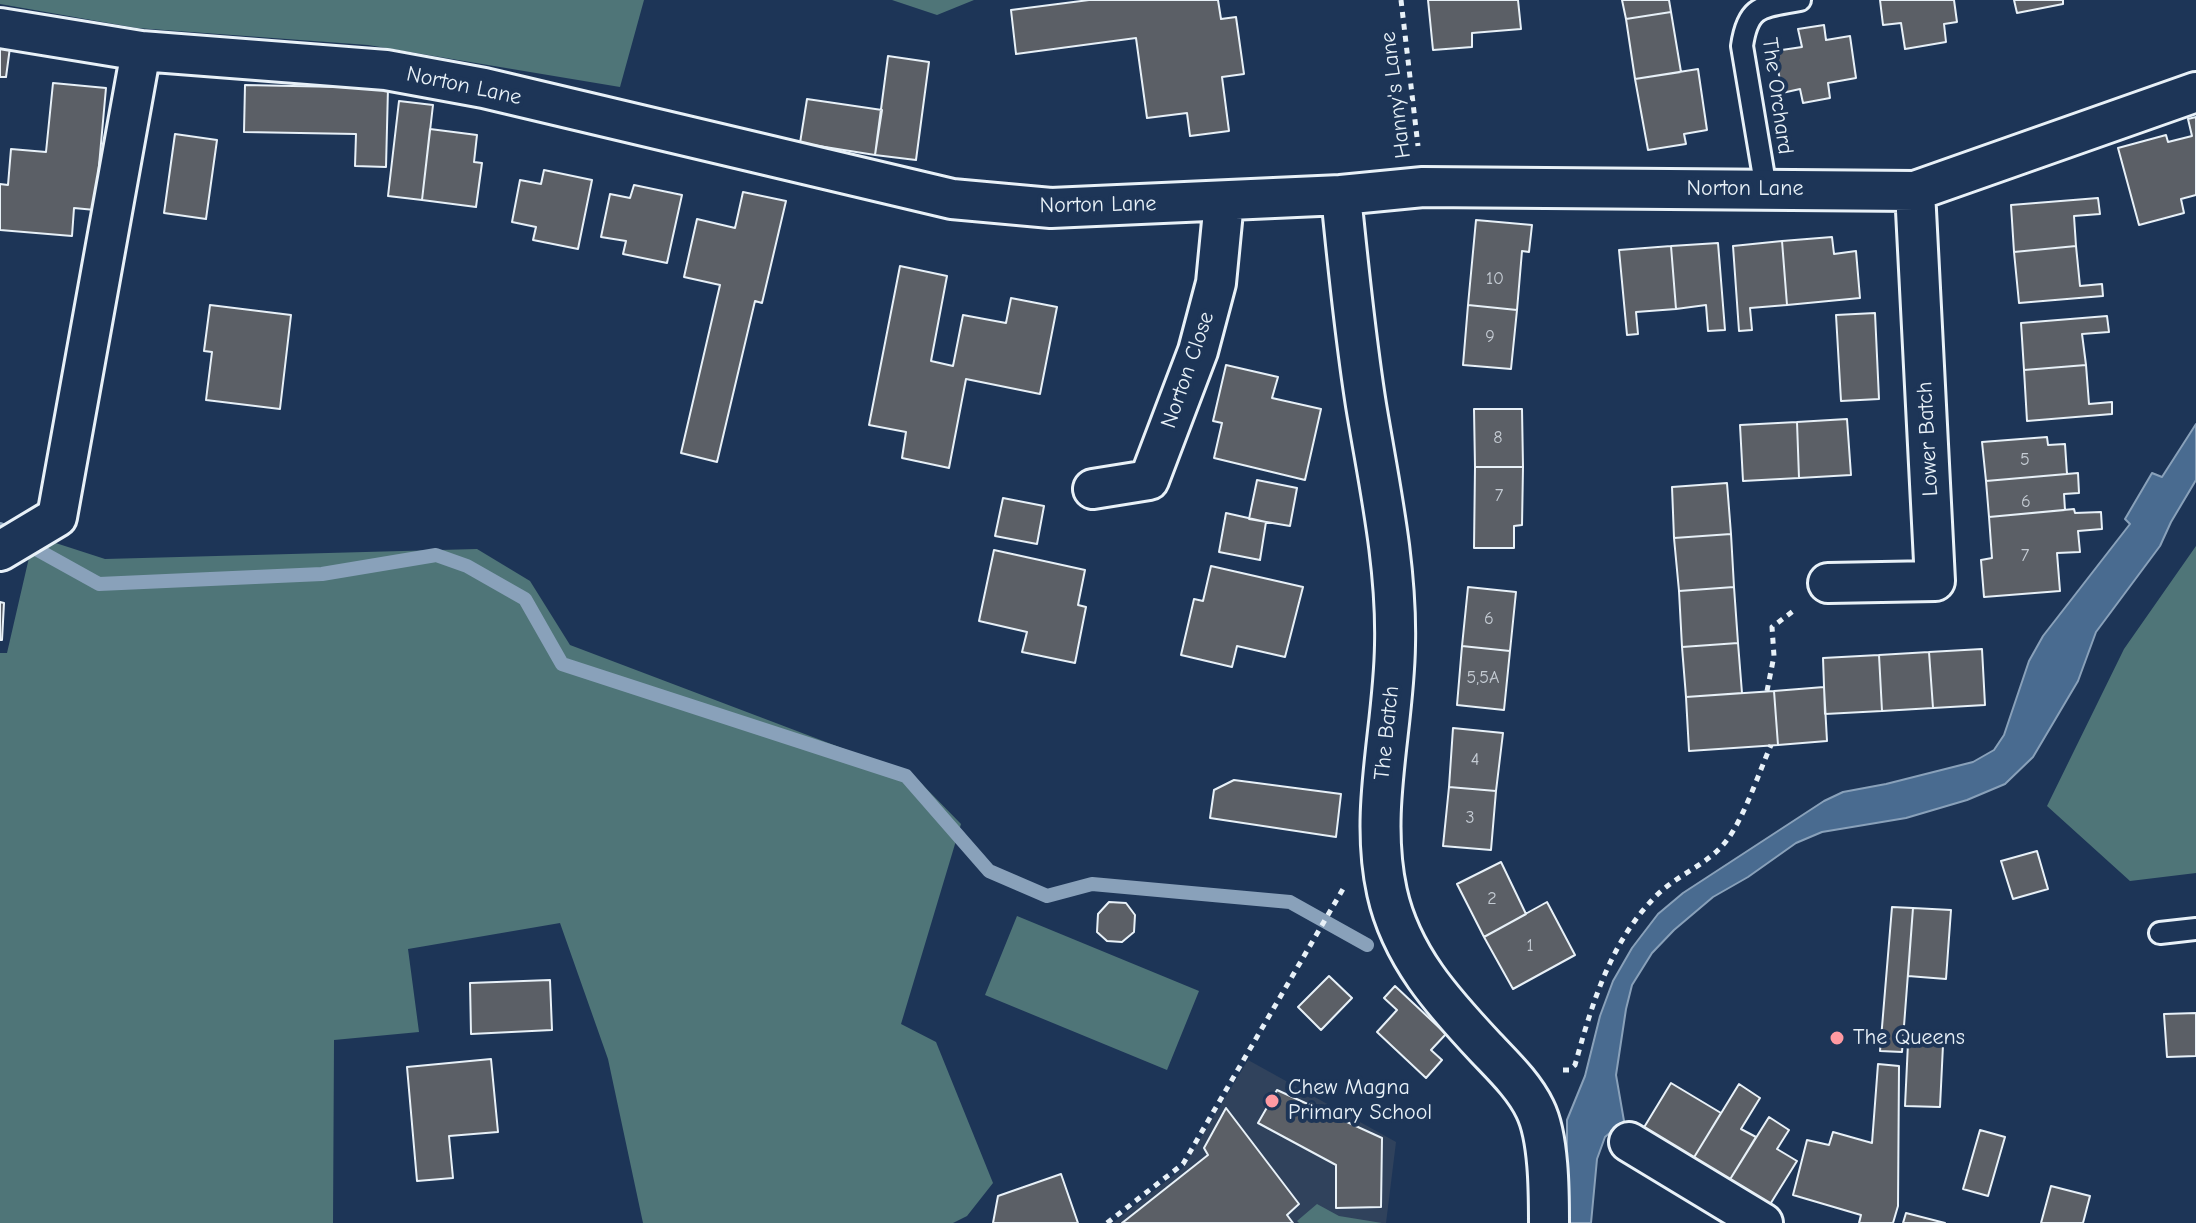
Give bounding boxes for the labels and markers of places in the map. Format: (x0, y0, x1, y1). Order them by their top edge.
place label: The Queens (1853, 1025, 1965, 1051)
marker: The Queens (1828, 1029, 1846, 1047)
place label: Chew Magna Primary School (1288, 1075, 1432, 1126)
marker: Chew Magna Primary School (1263, 1092, 1281, 1110)

